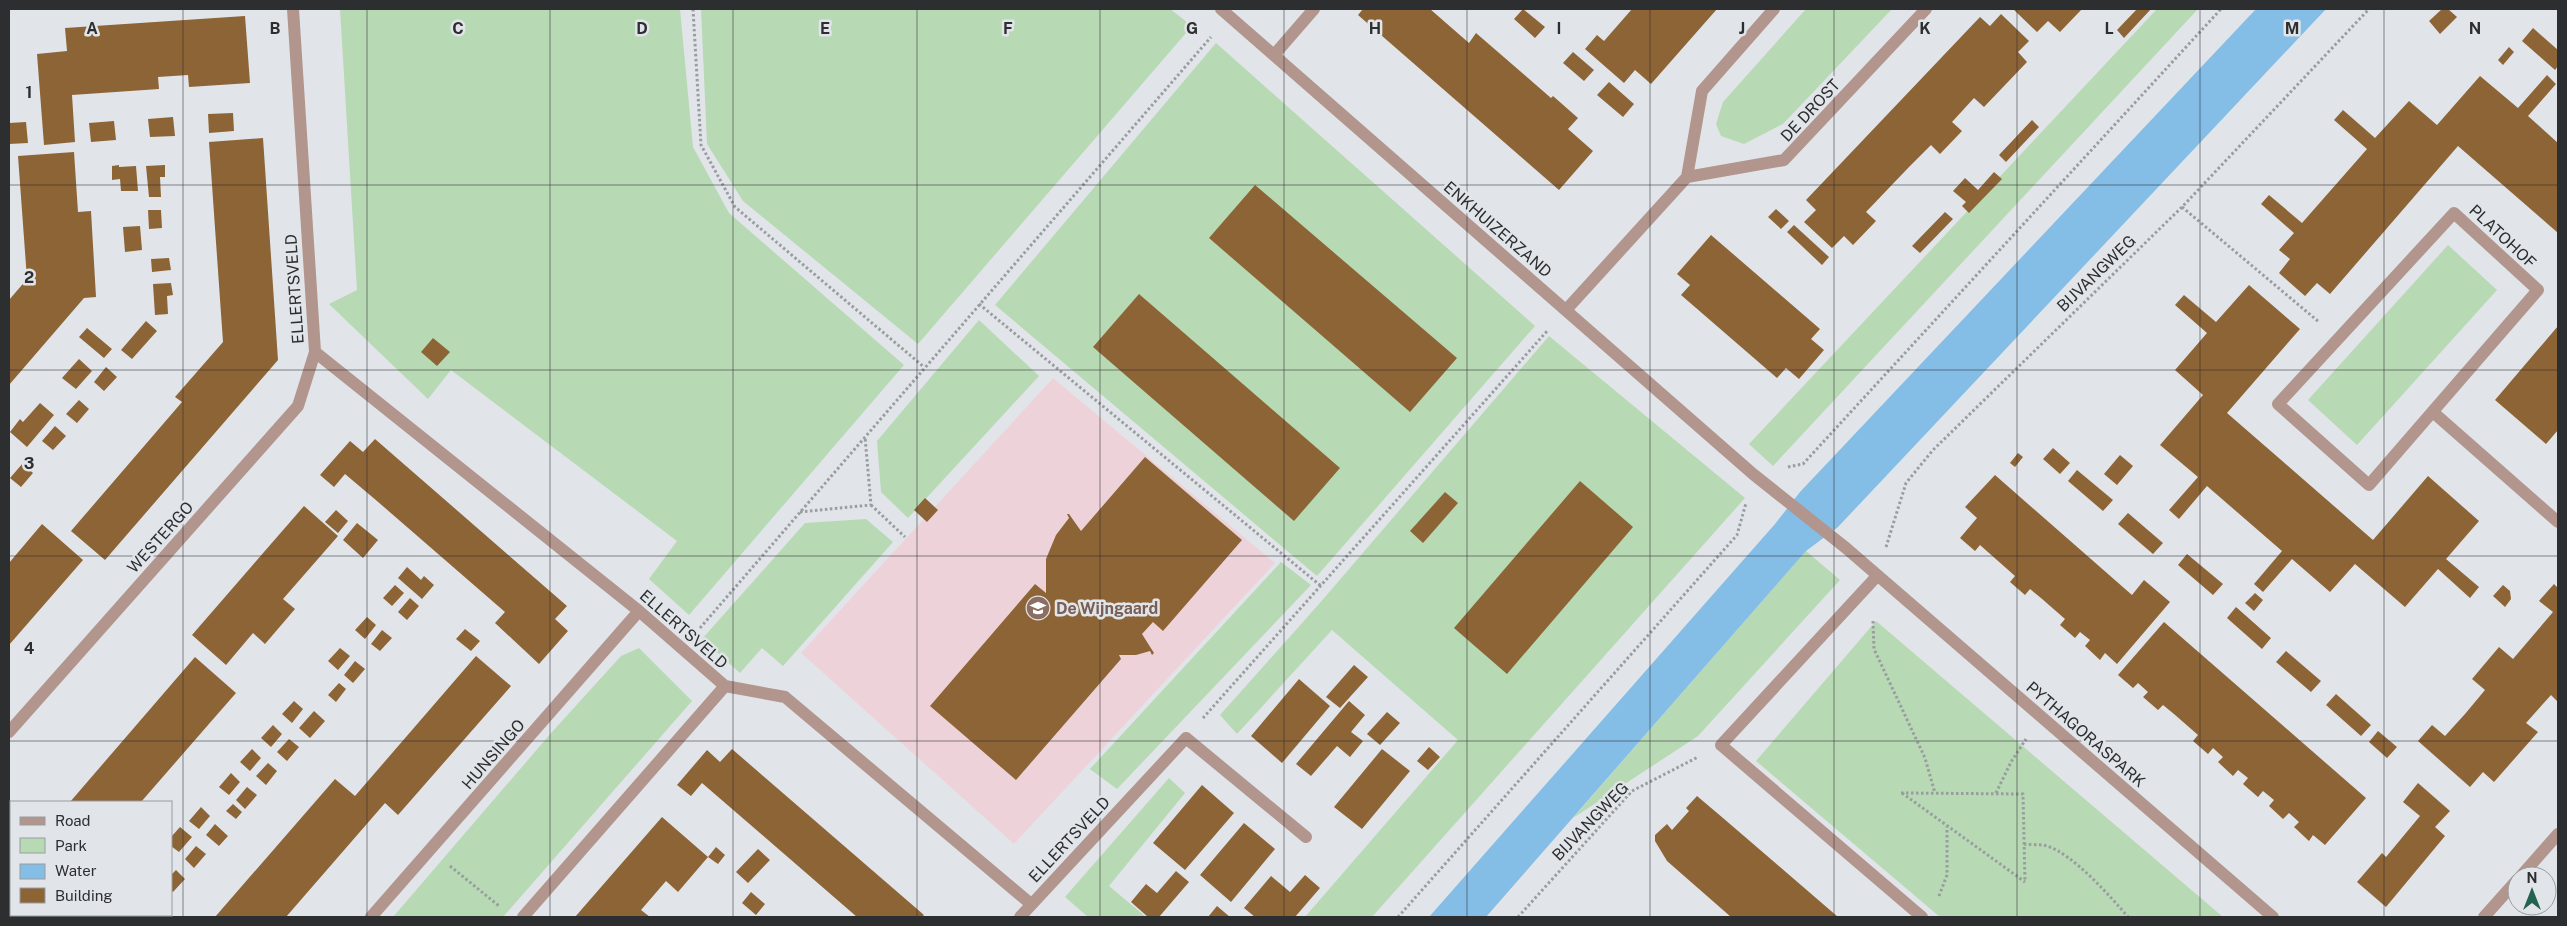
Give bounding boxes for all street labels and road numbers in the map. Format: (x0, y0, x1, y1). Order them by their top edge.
street label: DE DROST (1777, 75, 1844, 145)
street label: ENKHUIZERZAND (1440, 177, 1556, 281)
street label: PLATOHOF (2465, 201, 2540, 272)
street label: BIJVANGWEG (2053, 231, 2140, 316)
street label: ELLERTSVELD (281, 233, 308, 345)
street label: WESTERGO (123, 498, 197, 577)
street label: ELLERTSVELD (636, 586, 732, 673)
street label: PYTHAGORASPARK (2022, 678, 2149, 791)
street label: HUNSINGO (458, 716, 529, 793)
street label: BIJVANGWEG (1548, 778, 1633, 865)
street label: ELLERTSVELD (1025, 793, 1114, 886)

